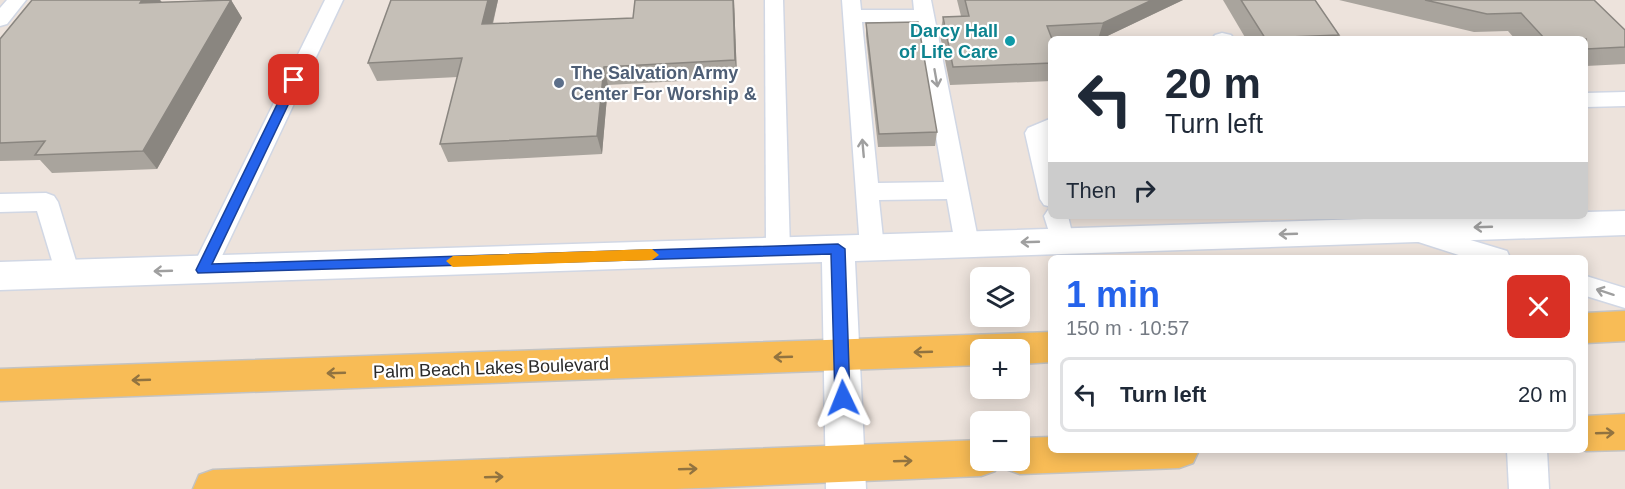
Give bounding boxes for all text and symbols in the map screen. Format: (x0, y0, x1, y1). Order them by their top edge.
place label: Darcy Hall of Life Care (899, 21, 998, 62)
marker: Darcy Hall of Life Care (1003, 34, 1017, 48)
pin (268, 54, 319, 105)
icon: left (1066, 60, 1144, 138)
text: 20 m (1165, 60, 1261, 107)
icon: arrive (277, 63, 310, 96)
place label: The Salvation Army Center For Worship & (571, 63, 757, 104)
one-way arrow (931, 68, 942, 88)
marker: The Salvation Army Center For Worship & (552, 76, 566, 90)
text: Turn left (1165, 109, 1263, 139)
one-way arrow (858, 138, 869, 158)
icon: right (1128, 174, 1161, 207)
text: Then (1066, 178, 1116, 203)
one-way arrow (1473, 222, 1493, 233)
one-way arrow (1278, 228, 1298, 239)
one-way arrow (1020, 237, 1040, 248)
one-way arrow (154, 265, 174, 277)
map controls (970, 267, 1030, 471)
button: layers (970, 267, 1030, 327)
text: 1 min (1066, 274, 1160, 315)
button: close (1507, 275, 1570, 338)
one-way arrow (1596, 286, 1615, 297)
text: 150 m · 10:57 (1066, 317, 1189, 339)
button: + (970, 339, 1030, 399)
one-way arrow (913, 346, 933, 358)
one-way arrow (773, 351, 793, 363)
street label: Palm Beach Lakes Boulevard (373, 354, 609, 382)
position arrow (811, 366, 875, 430)
one-way arrow (327, 368, 347, 379)
one-way arrow (132, 375, 152, 386)
icon: left (1069, 378, 1102, 411)
text: Turn left (1120, 382, 1206, 407)
text: 20 m (1518, 382, 1567, 407)
button: − (970, 411, 1030, 471)
one-way arrow (1595, 427, 1615, 438)
one-way arrow (893, 455, 913, 466)
one-way arrow (678, 464, 698, 475)
one-way arrow (483, 472, 503, 483)

